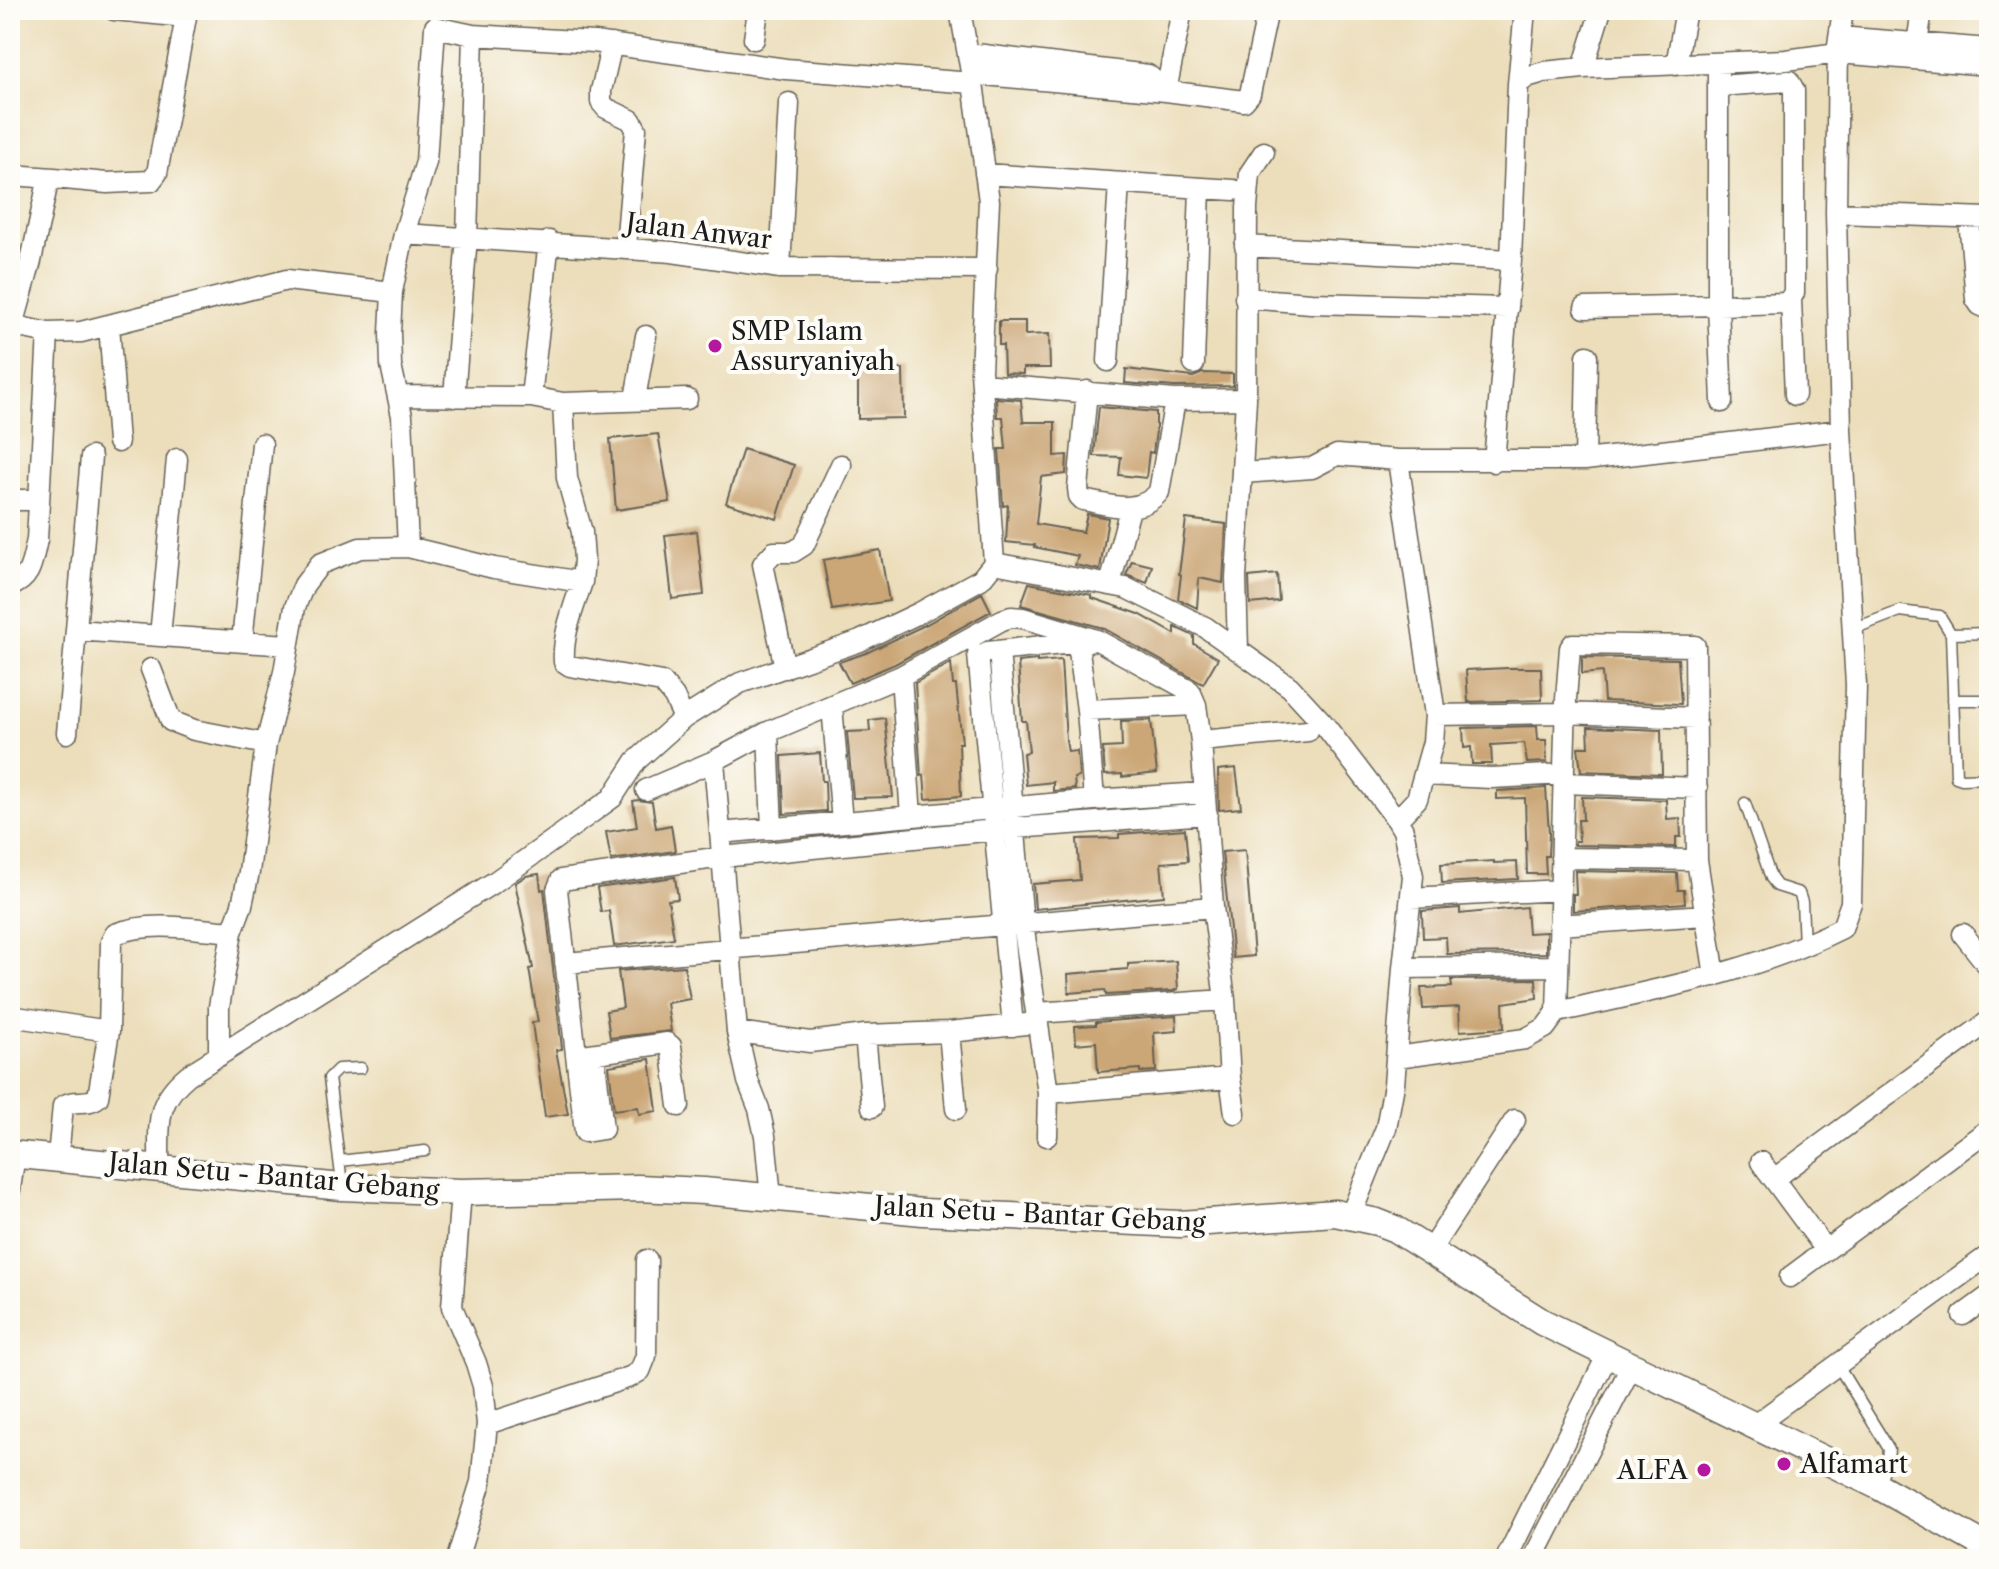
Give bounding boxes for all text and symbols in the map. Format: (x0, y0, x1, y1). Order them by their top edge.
street label: Jalan Anwar (620, 206, 774, 256)
place label: SMP Islam Assuryaniyah (730, 315, 895, 377)
marker: SMP Islam Assuryaniyah (706, 337, 724, 355)
street label: Jalan Setu - Bantar Gebang (103, 1145, 441, 1206)
street label: Jalan Setu - Bantar Gebang (870, 1189, 1207, 1239)
place label: Alfamart (1799, 1448, 1909, 1480)
place label: ALFA (1616, 1454, 1689, 1486)
marker: Alfamart (1775, 1455, 1793, 1473)
marker: ALFA (1695, 1461, 1713, 1479)

